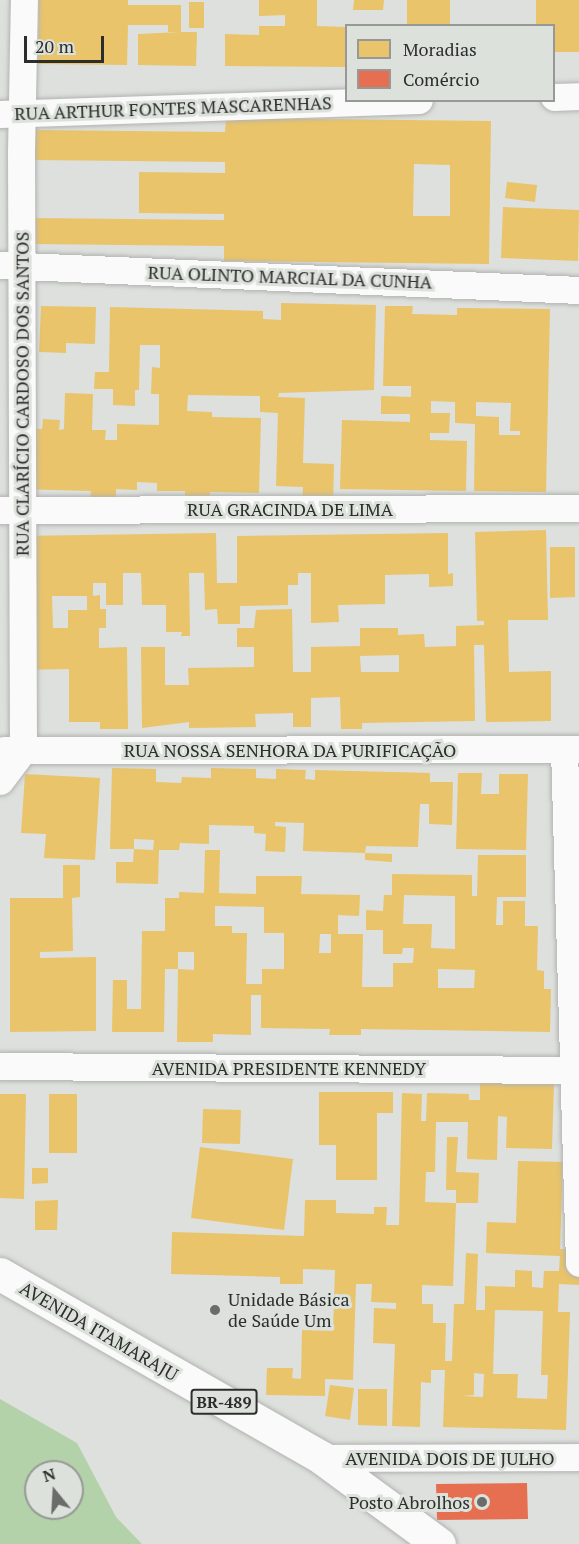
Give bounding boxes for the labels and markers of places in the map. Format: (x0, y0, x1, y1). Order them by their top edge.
place label: Unidade Básica de Saúde Um (228, 1289, 350, 1332)
marker: Unidade Básica de Saúde Um (206, 1301, 224, 1319)
place label: Posto Abrolhos (348, 1491, 470, 1513)
marker: Posto Abrolhos (475, 1495, 489, 1509)

